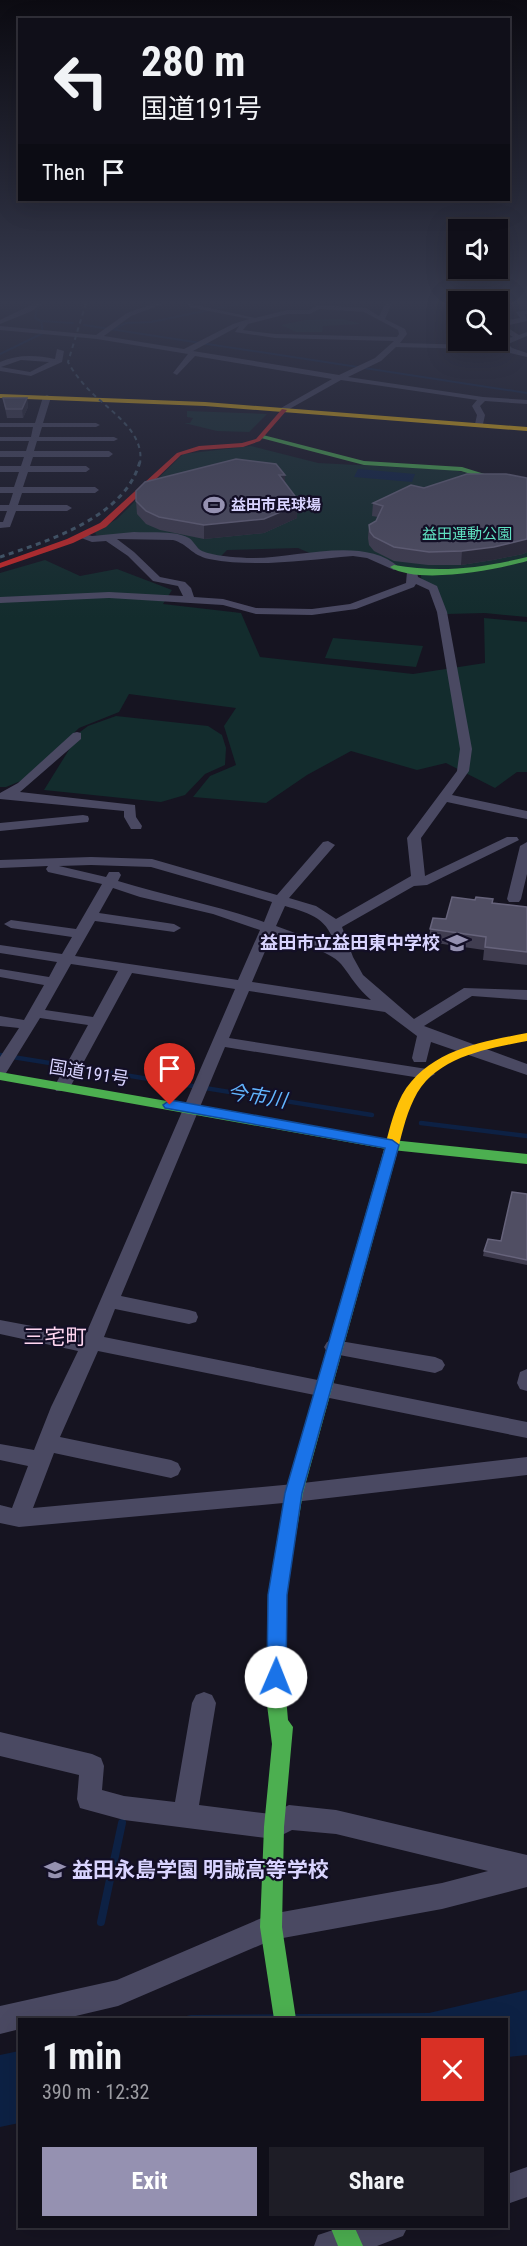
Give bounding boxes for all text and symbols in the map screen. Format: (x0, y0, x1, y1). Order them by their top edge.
text: 280 m (141, 37, 246, 86)
icon: left (42, 42, 120, 120)
text: 国道191号 (141, 93, 262, 125)
icon: arrive (97, 156, 130, 189)
text: Then (42, 160, 85, 185)
map controls (448, 219, 508, 351)
button: sound (448, 219, 508, 279)
button: search (448, 291, 508, 351)
sports icon: 益田市民球場 (202, 493, 226, 517)
place label: 益田市民球場 (231, 496, 321, 514)
park label: 益田運動公園 (422, 525, 512, 543)
school or university icon: 益田市立益田東中学校 (445, 931, 469, 955)
place label: 益田市立益田東中学校 (260, 932, 440, 953)
pin (144, 1043, 195, 1105)
icon: arrive (153, 1052, 186, 1085)
street label: 国道191号 (48, 1056, 131, 1089)
water label: 今市川 (225, 1079, 290, 1113)
district label: 三宅町 (24, 1325, 87, 1349)
position arrow (244, 1645, 308, 1709)
school or university icon: 益田永島学園 明誠高等学校 (43, 1858, 67, 1882)
place label: 益田永島学園 明誠高等学校 (72, 1858, 329, 1882)
text: 1 min (42, 2036, 122, 2078)
button: close (421, 2038, 484, 2101)
text: 390 m · 12:32 (42, 2080, 149, 2104)
button: Exit (42, 2147, 257, 2216)
button: Share (269, 2147, 484, 2216)

